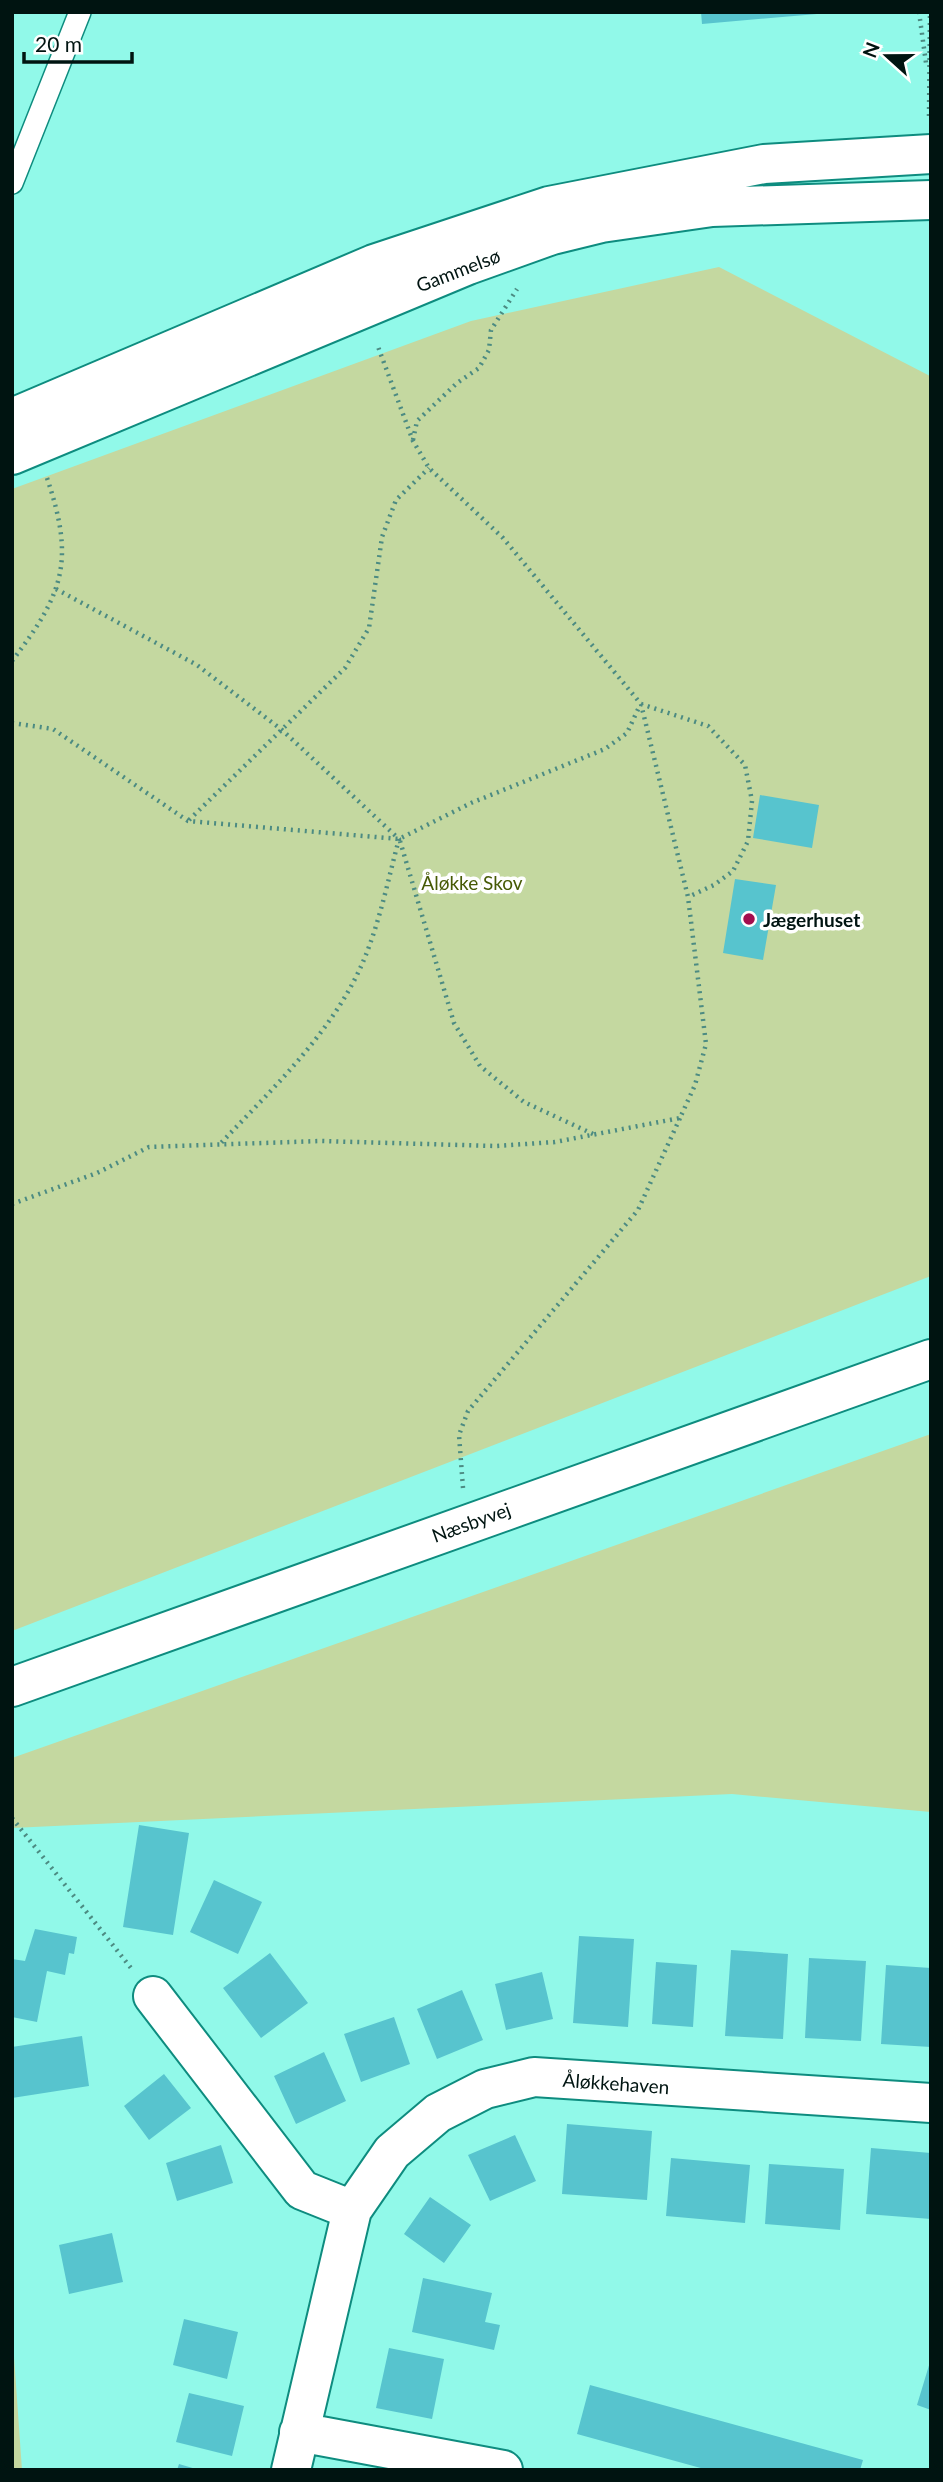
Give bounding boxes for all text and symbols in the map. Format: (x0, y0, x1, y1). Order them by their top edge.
scale bar (24, 21, 133, 65)
north arrow (852, 21, 922, 91)
text: 20 m (35, 31, 82, 56)
text: N (857, 39, 884, 61)
street label: Gammelsø (413, 243, 503, 297)
park label: Åløkke Skov (421, 871, 523, 894)
place label: Jægerhuset (763, 908, 860, 931)
marker: Jægerhuset (741, 911, 757, 927)
street label: Næsbyvej (429, 1497, 513, 1547)
street label: Åløkkehaven (562, 2068, 670, 2098)

